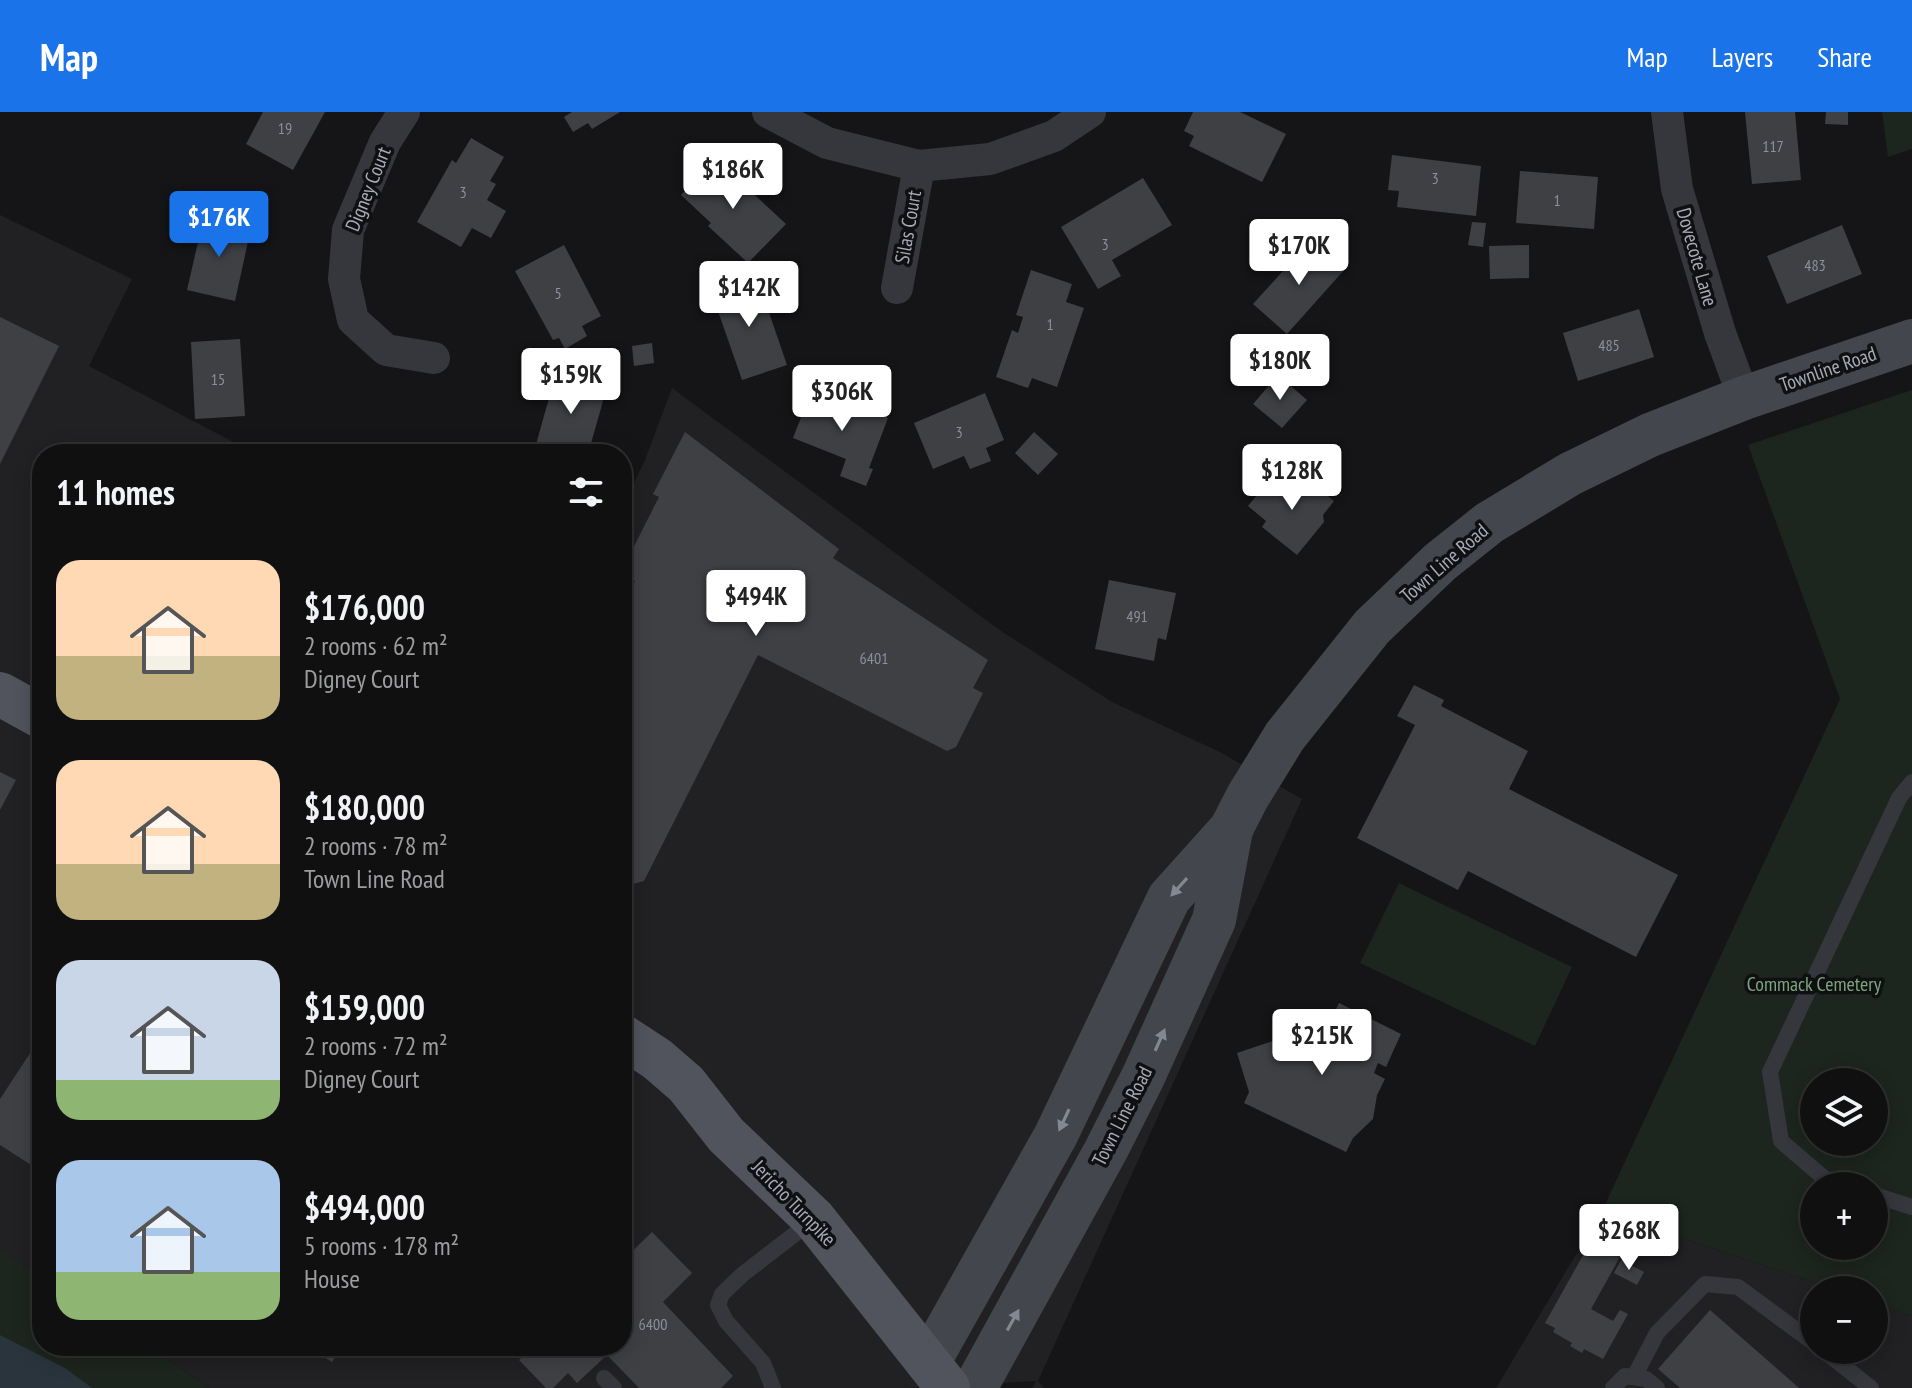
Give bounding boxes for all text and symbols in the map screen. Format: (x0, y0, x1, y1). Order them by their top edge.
text: Map (40, 32, 98, 81)
text: Map (1626, 38, 1668, 75)
text: Layers (1712, 38, 1773, 75)
text: Share (1817, 38, 1872, 75)
house number: 19 (278, 118, 292, 138)
house number: 117 (1762, 136, 1784, 156)
street label: Digney Court (339, 143, 397, 235)
pin: $186K (677, 143, 789, 211)
text: $186K (701, 152, 765, 185)
house number: 3 (1431, 168, 1439, 188)
house number: 3 (459, 182, 467, 202)
street label: Silas Court (889, 188, 927, 266)
house number: 1 (1553, 190, 1561, 210)
pin: $176K (163, 191, 275, 259)
text: $176K (187, 200, 251, 233)
street label: Dovecote Lane (1671, 205, 1723, 309)
pin: $170K (1243, 219, 1355, 287)
text: $170K (1267, 228, 1331, 261)
house number: 3 (1101, 234, 1109, 254)
house number: 483 (1804, 255, 1826, 275)
pin: $142K (693, 261, 805, 329)
text: $142K (717, 270, 781, 303)
house number: 5 (554, 283, 562, 303)
house number: 1 (1046, 314, 1054, 334)
pin: $180K (1224, 334, 1336, 402)
house number: 485 (1598, 335, 1620, 355)
street label: Townline Road (1776, 340, 1880, 398)
text: $180K (1248, 343, 1312, 376)
pin: $159K (515, 348, 627, 416)
text: $159K (539, 357, 603, 390)
pin: $306K (786, 365, 898, 433)
house number: 15 (211, 369, 225, 389)
text: $306K (810, 374, 874, 407)
house number: 3 (955, 422, 963, 442)
pin: $128K (1236, 444, 1348, 512)
text: $128K (1260, 453, 1324, 486)
text: 11 homes (56, 470, 175, 514)
icon: filters (564, 470, 608, 514)
street label: Town Line Road (1395, 518, 1493, 608)
pin: $494K (700, 570, 812, 638)
text: $494K (724, 579, 788, 612)
text: $176,000 (304, 585, 425, 629)
icon: home (120, 592, 216, 688)
house number: 491 (1126, 606, 1148, 626)
text: 2 rooms · 62 m² (304, 629, 448, 662)
house number: 6401 (860, 648, 888, 668)
text: Digney Court (304, 662, 419, 695)
text: $180,000 (304, 785, 425, 829)
icon: home (120, 792, 216, 888)
text: 2 rooms · 78 m² (304, 829, 448, 862)
text: Town Line Road (304, 862, 445, 895)
one-way arrow (1171, 878, 1189, 897)
park label: Commack Cemetery (1747, 971, 1882, 997)
text: $159,000 (304, 985, 425, 1029)
icon: home (120, 992, 216, 1088)
pin: $215K (1266, 1009, 1378, 1077)
text: $215K (1290, 1018, 1354, 1051)
one-way arrow (1153, 1028, 1167, 1052)
text: 2 rooms · 72 m² (304, 1029, 448, 1062)
text: Digney Court (304, 1062, 419, 1095)
street label: Town Line Road (1086, 1062, 1158, 1170)
map controls (1800, 1068, 1888, 1364)
button: layers (1800, 1068, 1888, 1156)
one-way arrow (1057, 1108, 1071, 1131)
street label: Jericho Turnpike (746, 1154, 842, 1252)
button: + (1800, 1172, 1888, 1260)
text: $494,000 (304, 1185, 425, 1229)
icon: home (120, 1192, 216, 1288)
pin: $268K (1573, 1204, 1685, 1272)
text: $268K (1597, 1213, 1661, 1246)
text: 5 rooms · 178 m² (304, 1229, 459, 1262)
text: House (304, 1262, 360, 1295)
button: − (1800, 1276, 1888, 1364)
one-way arrow (1006, 1309, 1020, 1331)
house number: 6400 (639, 1314, 667, 1334)

